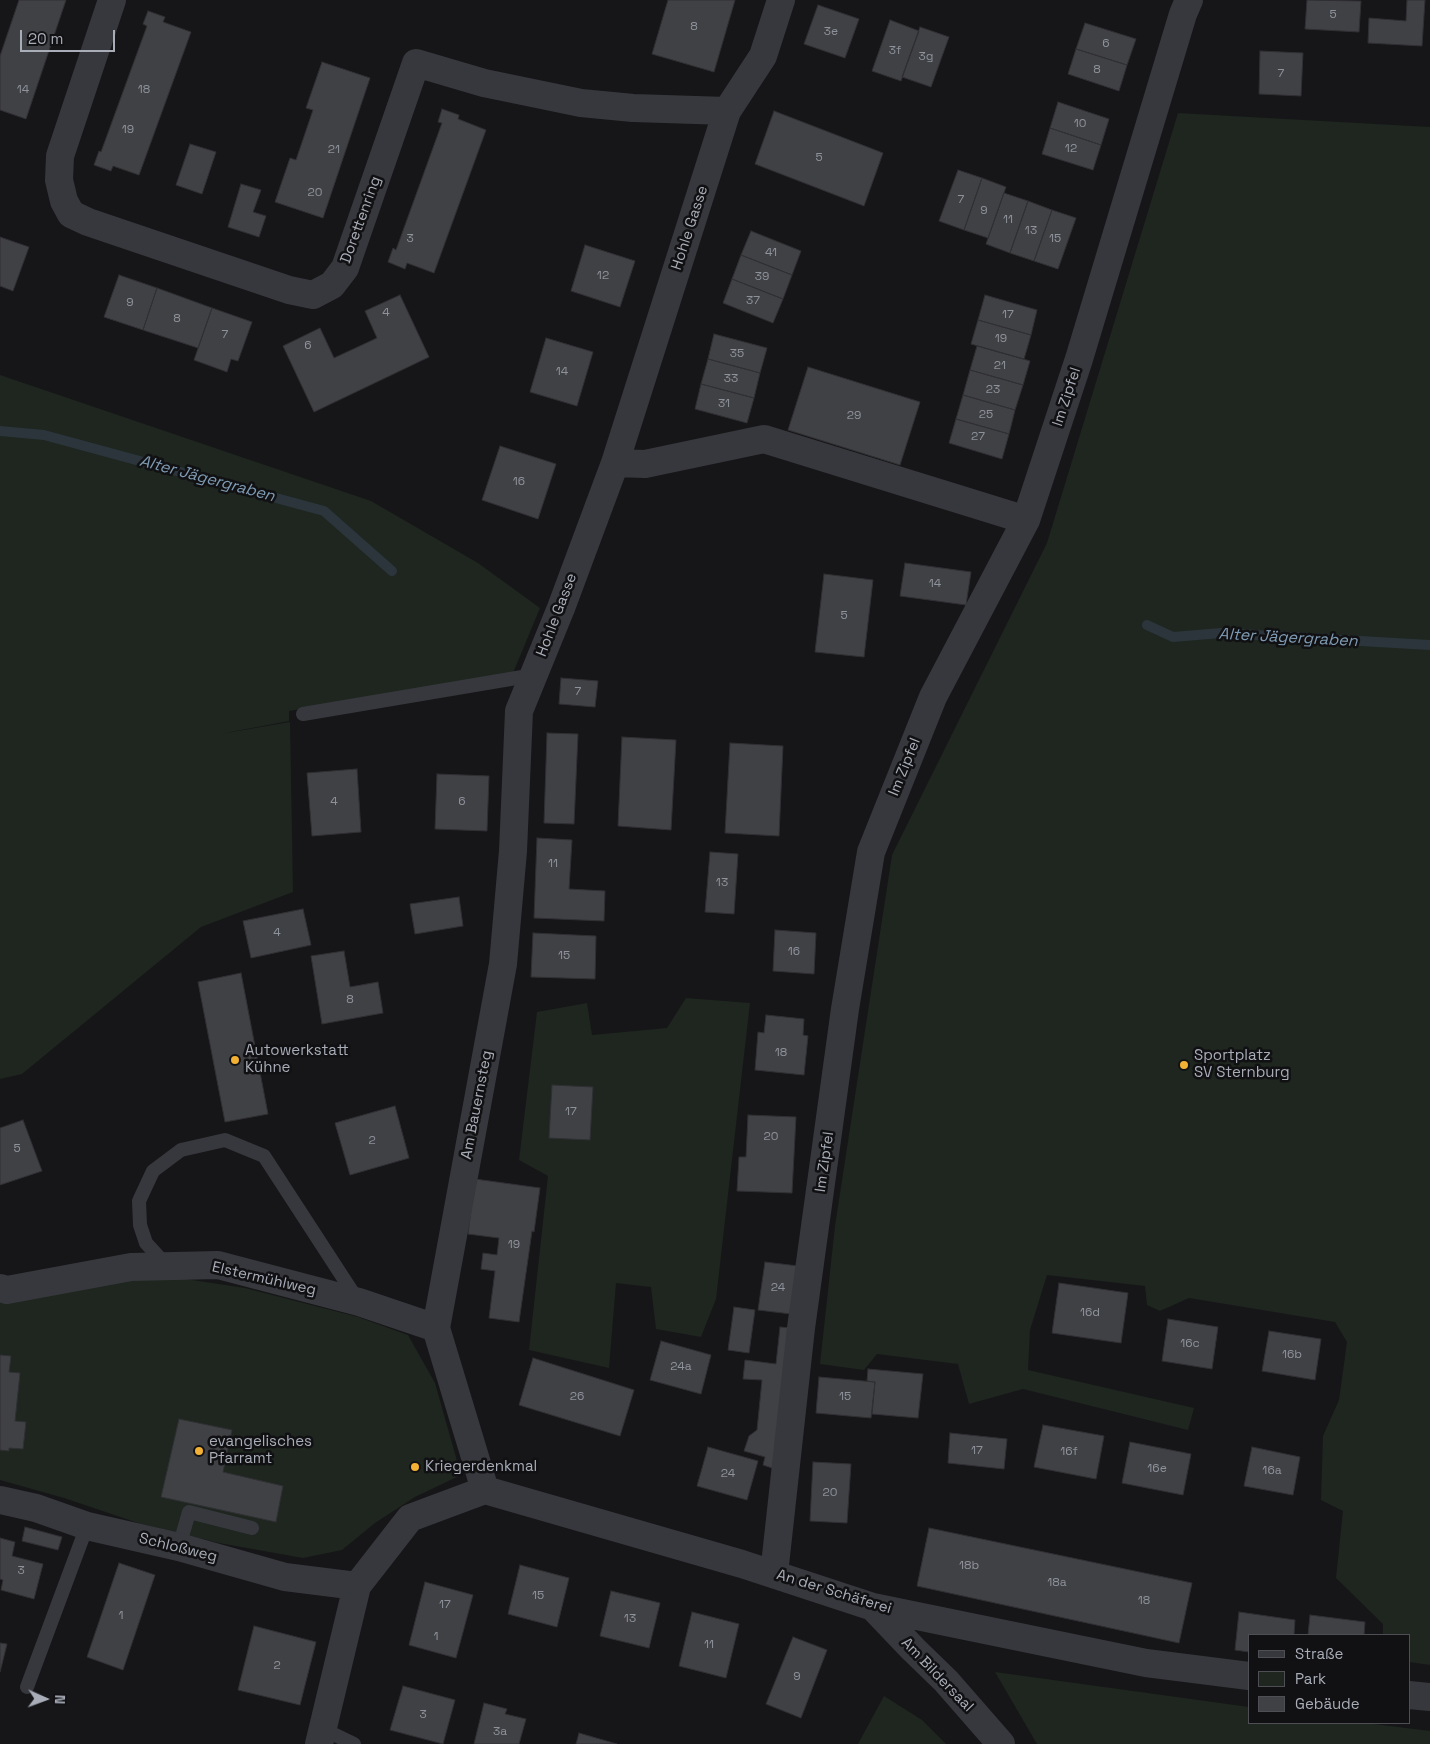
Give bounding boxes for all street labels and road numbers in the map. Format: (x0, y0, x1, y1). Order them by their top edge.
street label: Dorettenring (337, 174, 385, 266)
street label: Hohle Gasse (668, 183, 712, 273)
street label: Im Zipfel (1049, 365, 1085, 429)
street label: Hohle Gasse (533, 571, 581, 659)
street label: Im Zipfel (885, 735, 925, 799)
street label: Am Bauernsteg (458, 1049, 496, 1161)
street label: Im Zipfel (812, 1131, 838, 1193)
street label: Elstermühlweg (210, 1258, 318, 1300)
street label: Schloßweg (137, 1530, 219, 1566)
street label: An der Schäferei (774, 1566, 894, 1618)
street label: Am Bildersaal (897, 1634, 977, 1716)

